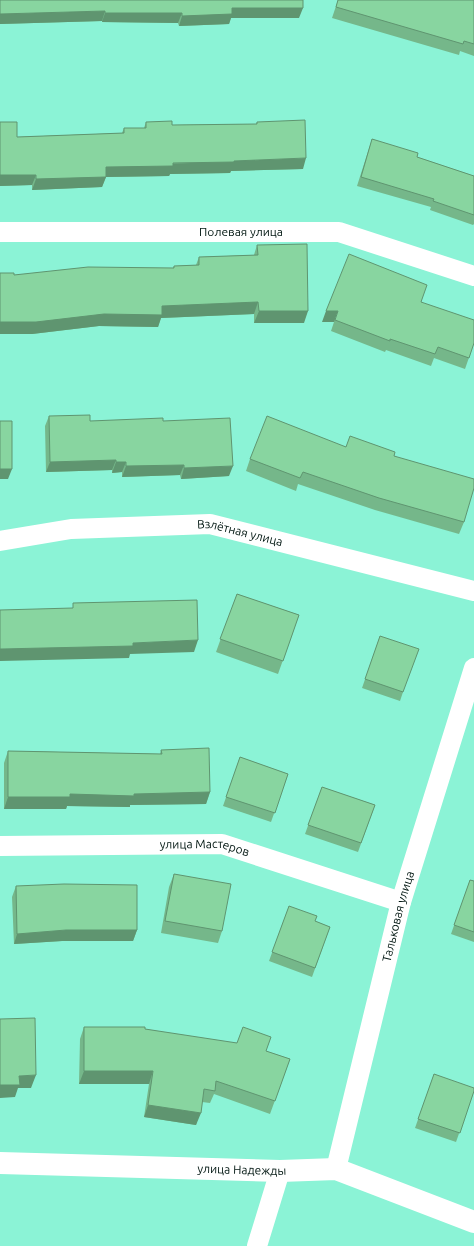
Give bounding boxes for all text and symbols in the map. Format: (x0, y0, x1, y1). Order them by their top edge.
street label: Полевая улица (199, 225, 283, 238)
street label: Взлётная улица (197, 517, 284, 548)
street label: улица Мастеров (160, 837, 251, 858)
street label: Тальковая улица (380, 869, 416, 963)
street label: улица Надежды (197, 1162, 287, 1177)

